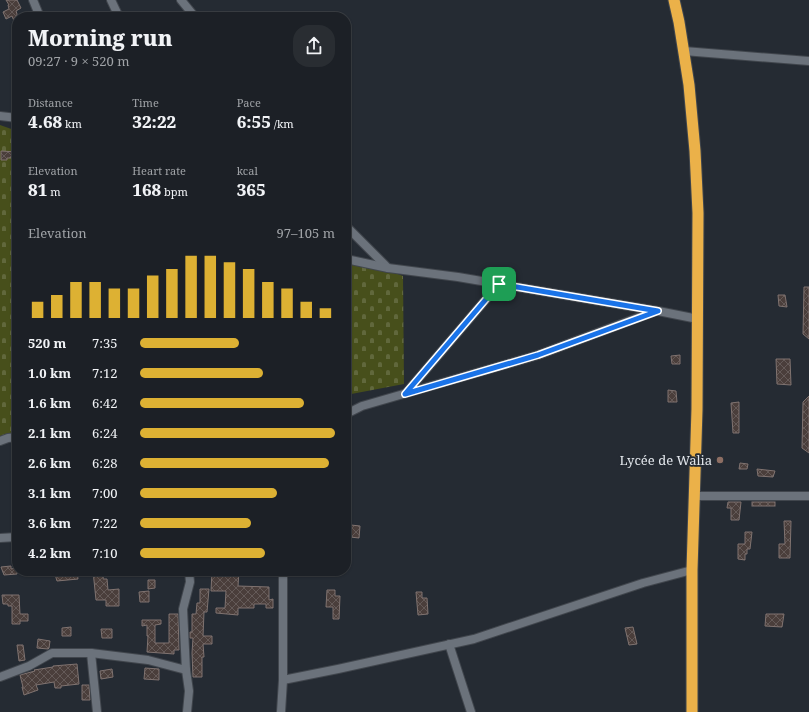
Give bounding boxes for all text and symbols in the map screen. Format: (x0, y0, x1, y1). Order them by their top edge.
text: Morning run (28, 22, 173, 52)
button: share (293, 25, 335, 67)
text: 09:27 · 9 × 520 m (28, 52, 130, 70)
text: Distance (28, 95, 73, 110)
text: Time (132, 95, 159, 110)
text: Pace (237, 95, 261, 110)
text: 4.68 (28, 110, 62, 133)
text: 32:22 (132, 110, 176, 133)
text: 6:55 (237, 110, 271, 133)
text: km (62, 116, 82, 131)
text: /km (271, 116, 294, 131)
text: Elevation (28, 163, 78, 178)
text: Heart rate (132, 163, 186, 178)
text: kcal (237, 163, 258, 178)
text: 81 (28, 178, 47, 201)
text: 168 (132, 178, 161, 201)
text: 365 (237, 178, 266, 201)
text: m (47, 184, 61, 199)
text: bpm (161, 184, 188, 199)
text: Elevation (28, 224, 87, 242)
text: 97–105 m (276, 224, 335, 242)
pin (482, 267, 516, 301)
icon: arrive (488, 273, 510, 295)
text: 520 m (28, 334, 66, 352)
text: 7:35 (92, 334, 118, 352)
text: 1.0 km (28, 364, 71, 382)
text: 7:12 (92, 364, 118, 382)
text: 1.6 km (28, 394, 71, 412)
text: 6:42 (92, 394, 118, 412)
text: 2.1 km (28, 424, 71, 442)
text: 6:24 (92, 424, 118, 442)
place label: Lycée de Walia (619, 451, 712, 469)
text: 2.6 km (28, 454, 71, 472)
text: 6:28 (92, 454, 118, 472)
marker: Lycée de Walia (715, 455, 725, 465)
text: 3.1 km (28, 484, 71, 502)
text: 7:00 (92, 484, 118, 502)
text: 3.6 km (28, 514, 71, 532)
text: 7:22 (92, 514, 118, 532)
text: 4.2 km (28, 544, 71, 562)
text: 7:10 (92, 544, 118, 562)

